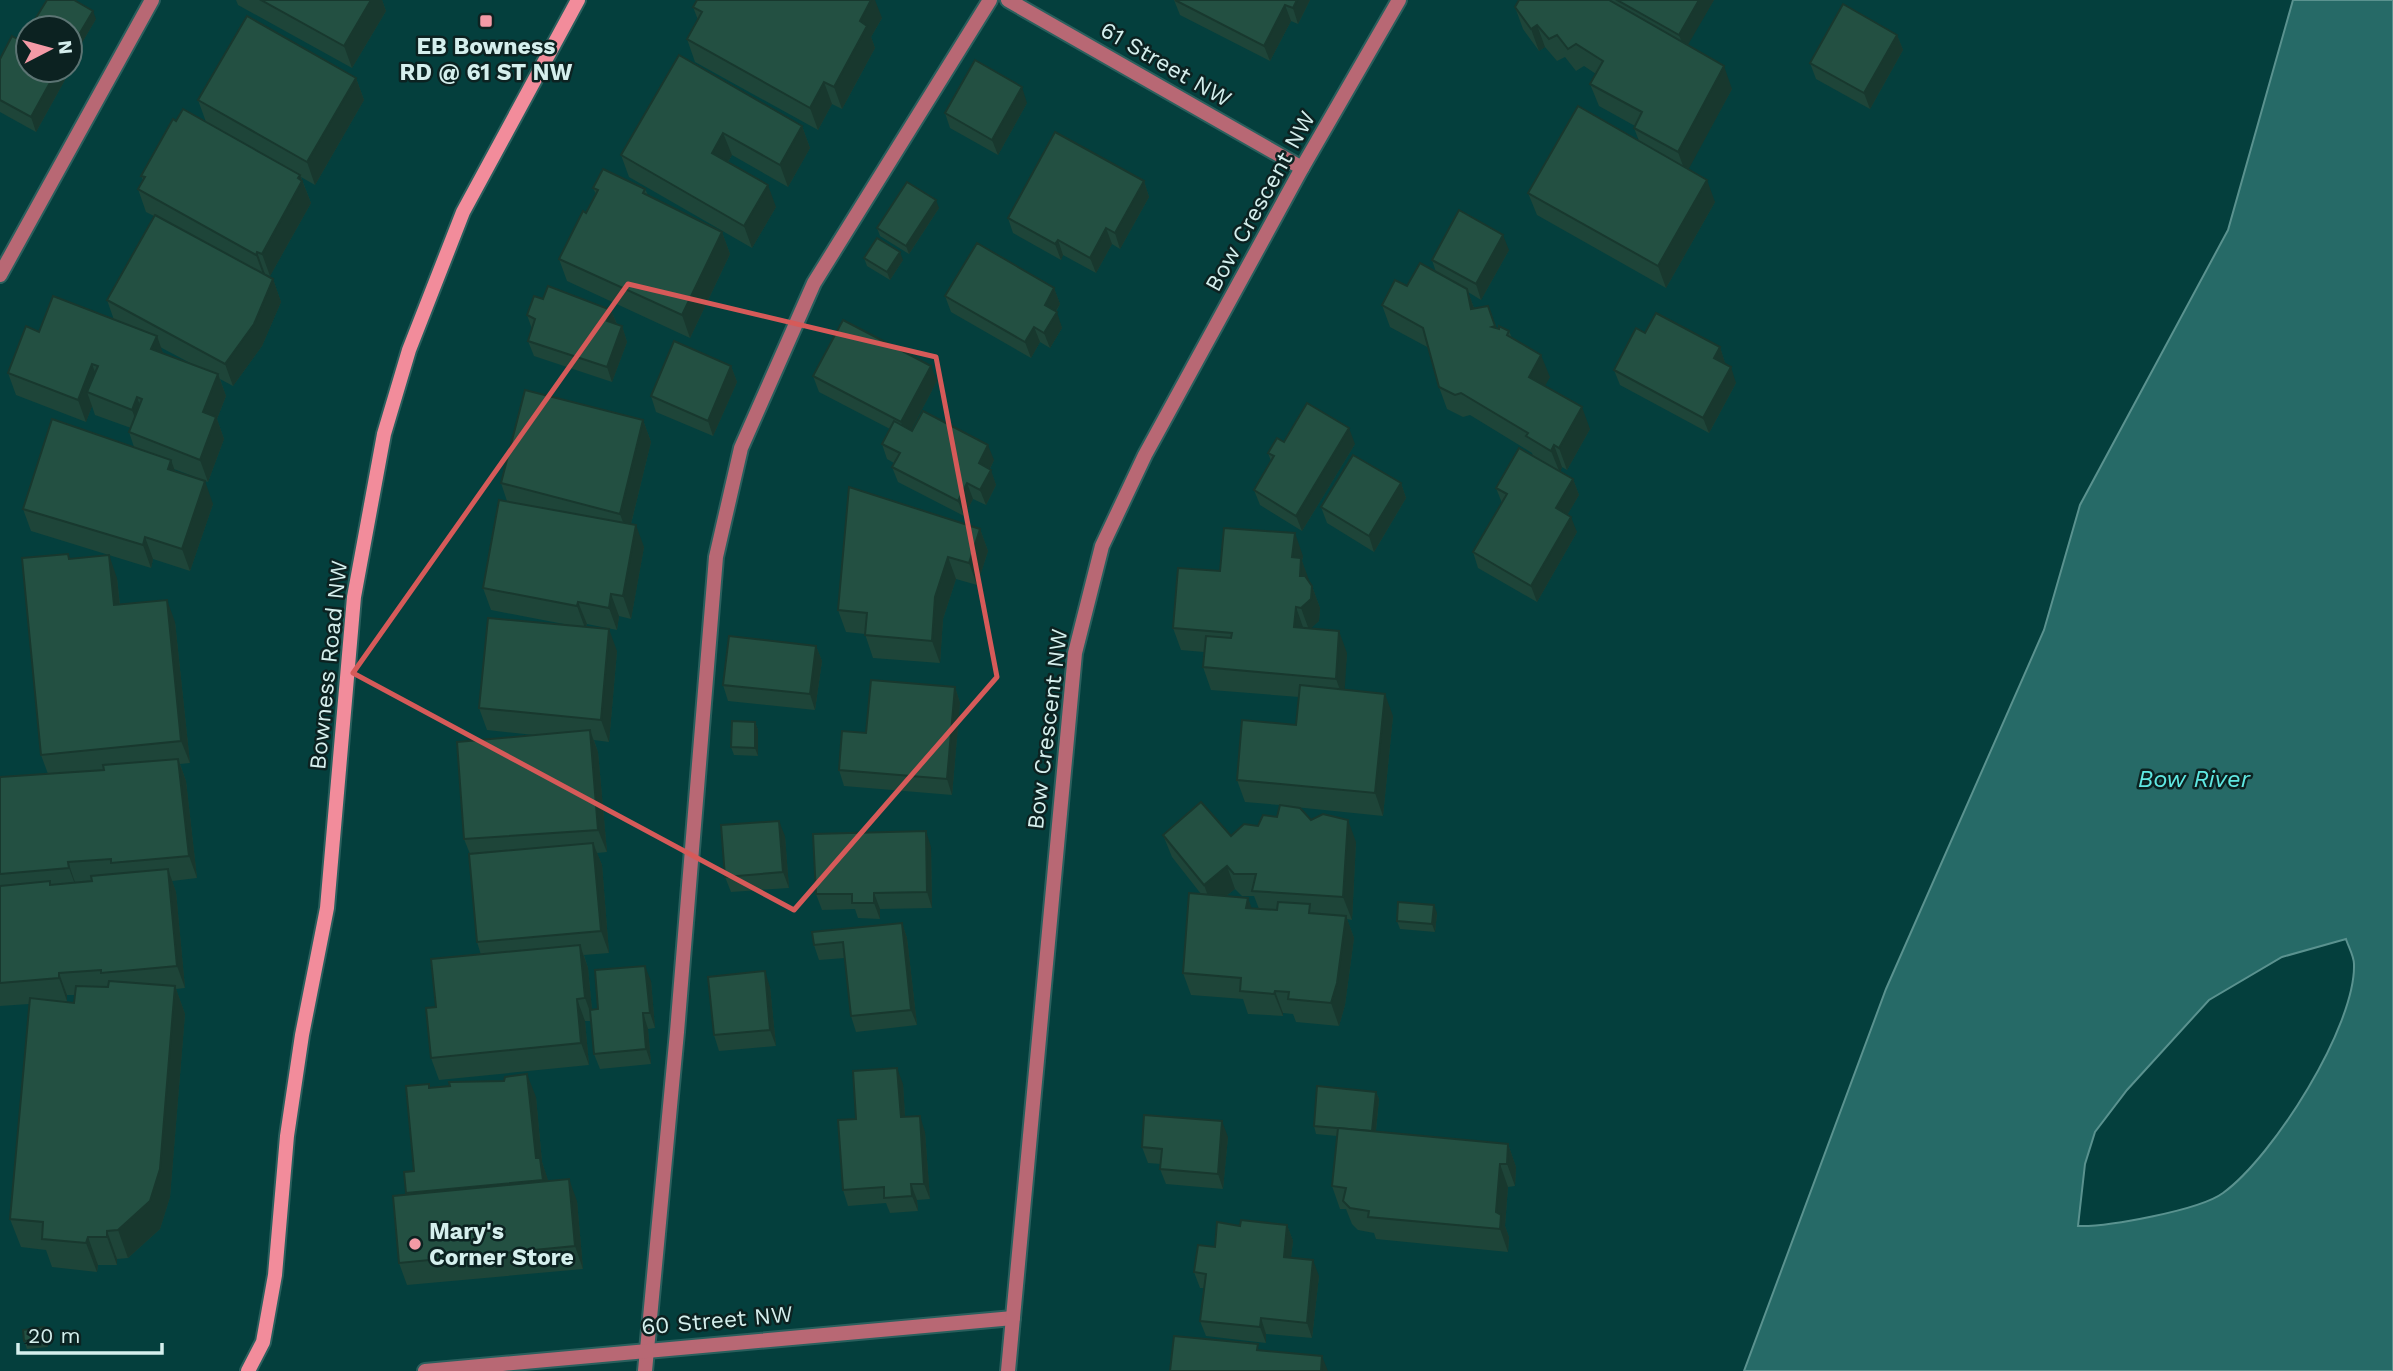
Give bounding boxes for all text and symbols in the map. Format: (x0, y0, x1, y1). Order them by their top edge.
marker: EB Bowness RD @ 61 ST NW (478, 13, 494, 29)
north arrow (14, 14, 84, 84)
street label: 61 Street NW (1095, 16, 1236, 113)
place label: EB Bowness RD @ 61 ST NW (400, 33, 573, 86)
text: N (53, 39, 78, 55)
street label: Bow Crescent NW (1200, 106, 1321, 296)
street label: Bowness Road NW (304, 559, 353, 771)
street label: Bow Crescent NW (1022, 627, 1073, 831)
water label: Bow River (2138, 765, 2252, 793)
place label: Mary's Corner Store (429, 1218, 574, 1271)
marker: Mary's Corner Store (407, 1236, 423, 1252)
street label: 60 Street NW (640, 1300, 794, 1341)
scale bar (18, 1312, 161, 1356)
text: 20 m (28, 1323, 80, 1348)

